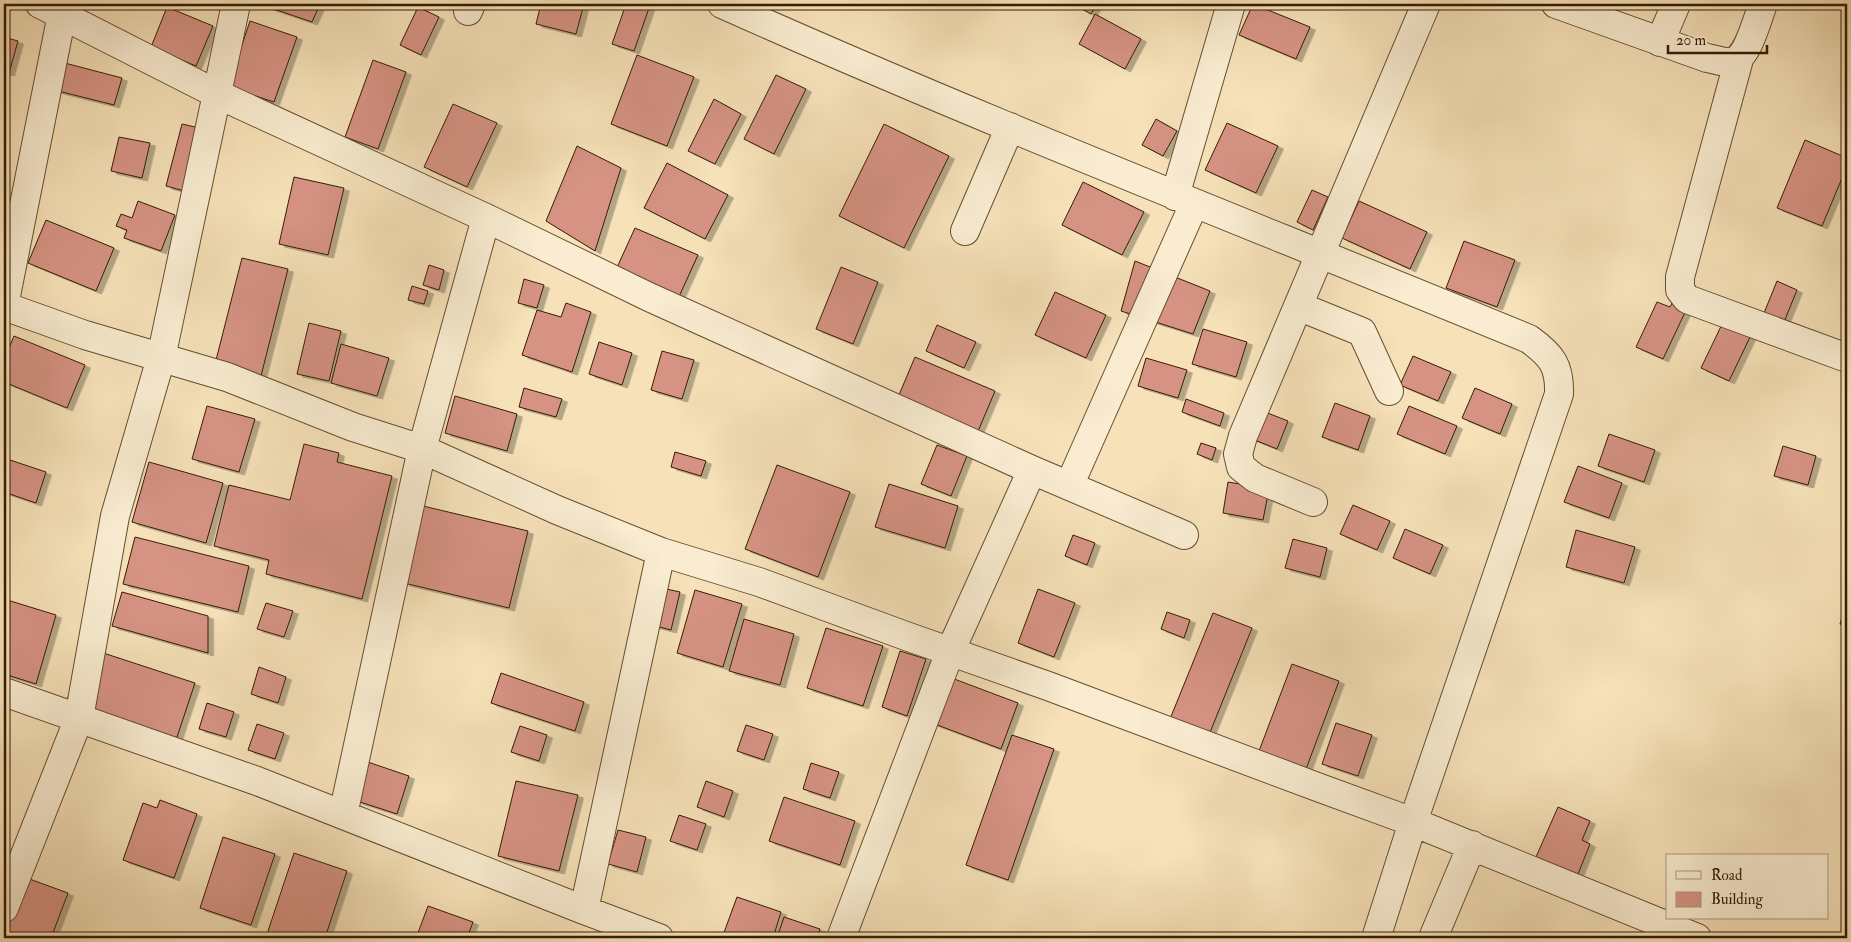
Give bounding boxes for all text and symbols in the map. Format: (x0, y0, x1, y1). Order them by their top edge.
scale bar (1668, 22, 1767, 54)
text: 20 m (1676, 31, 1706, 50)
legend (1666, 854, 1828, 920)
text: Road (1711, 866, 1743, 885)
text: Building (1711, 890, 1763, 909)

